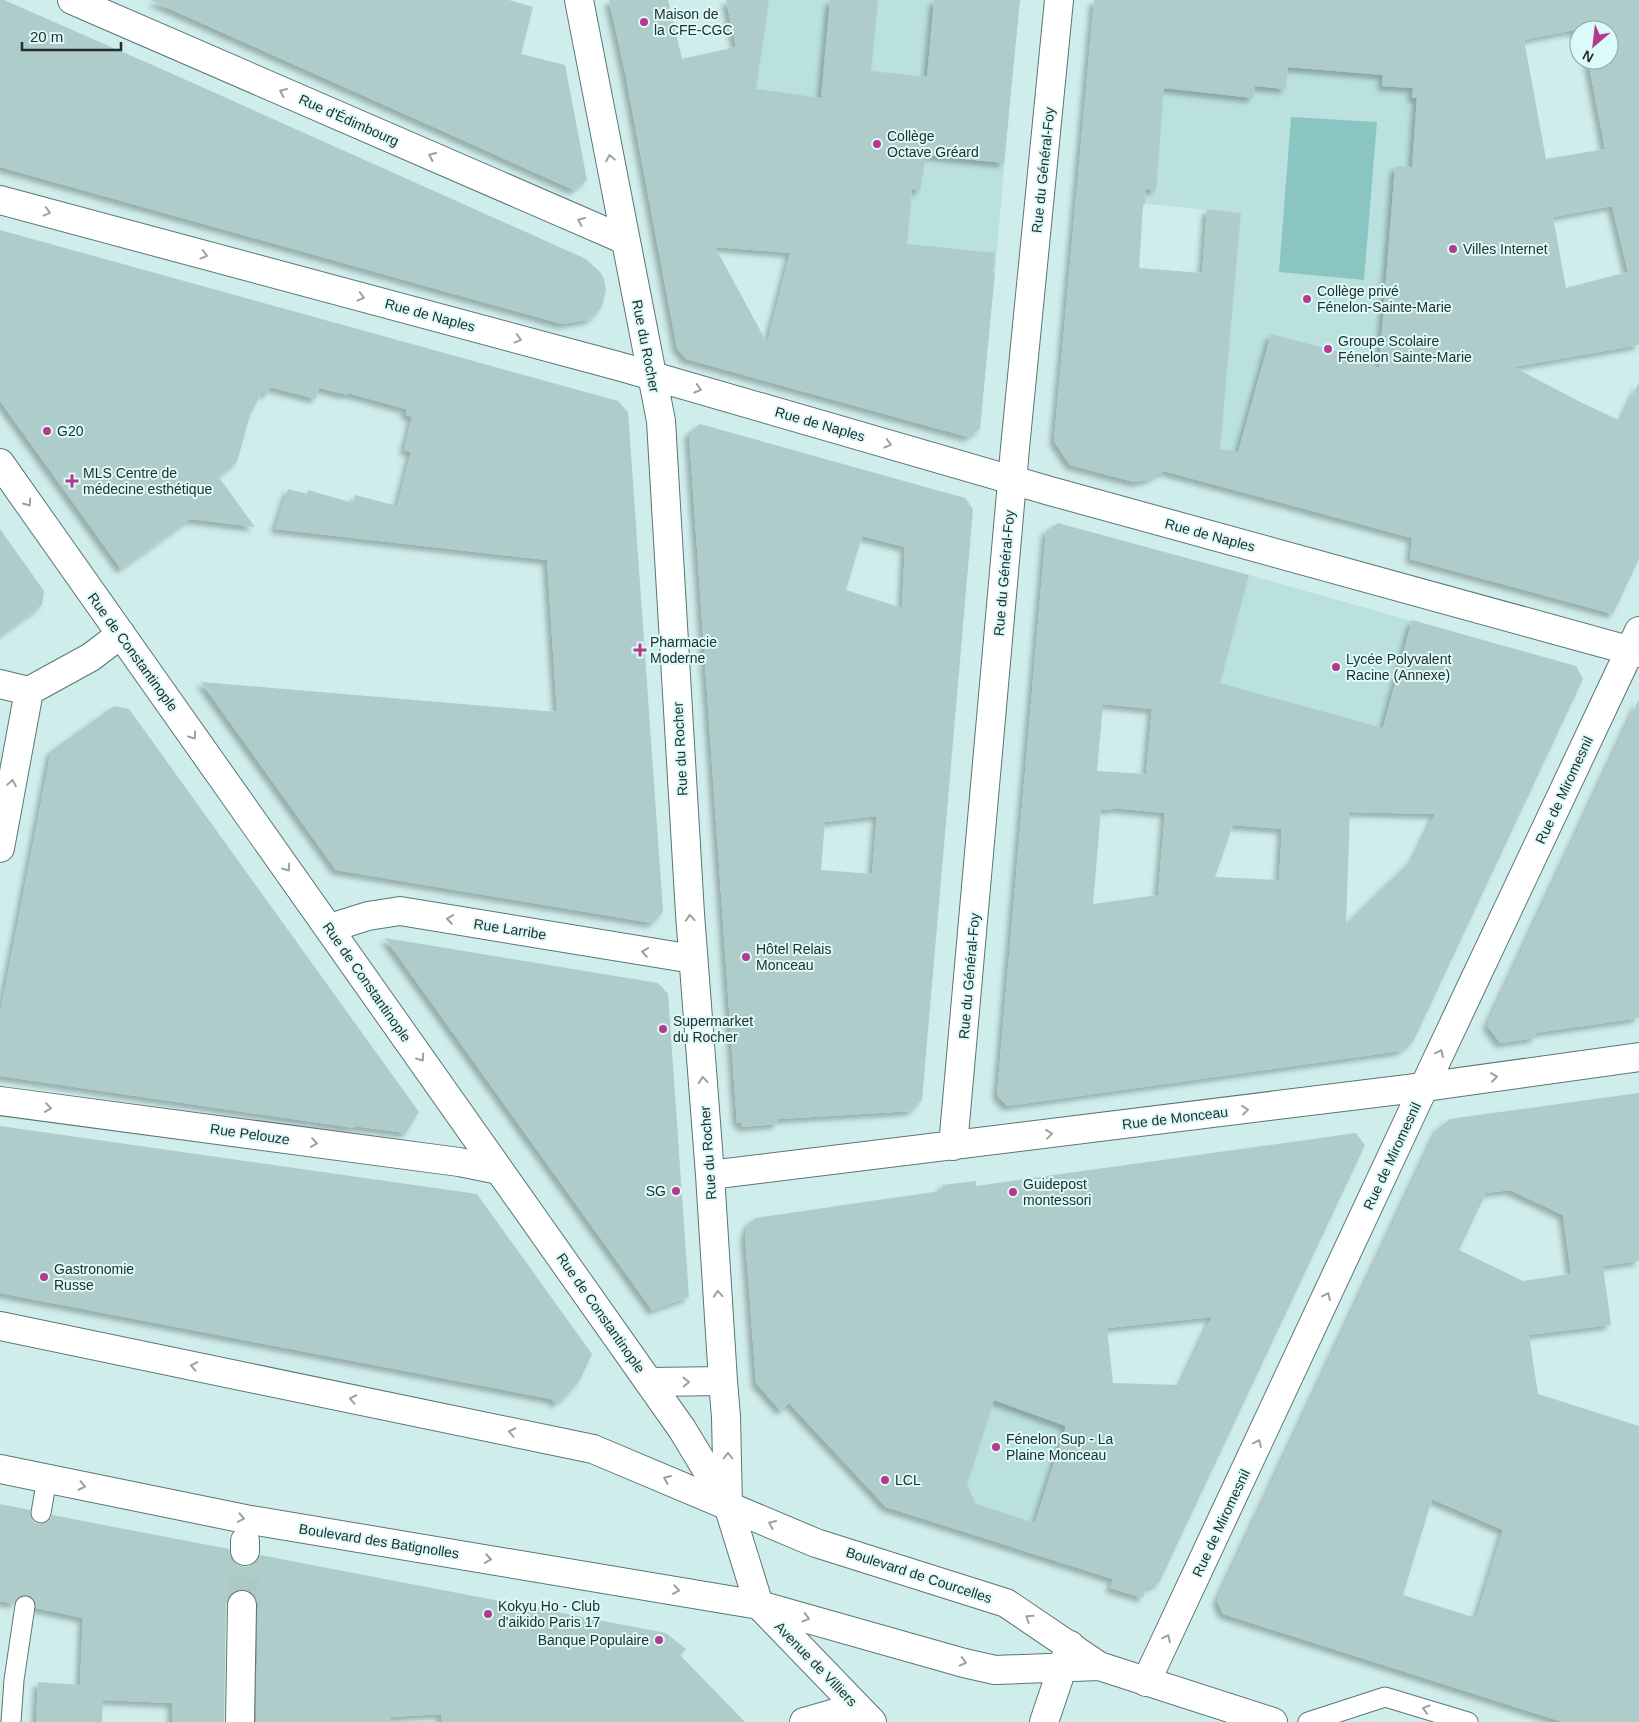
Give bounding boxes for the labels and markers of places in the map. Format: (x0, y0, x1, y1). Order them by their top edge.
place label: Maison de la CFE-CGC (654, 6, 733, 38)
marker: Maison de la CFE-CGC (638, 16, 650, 28)
place label: Collège Octave Gréard (887, 128, 979, 160)
marker: Collège Octave Gréard (871, 138, 883, 150)
place label: Villes Internet (1463, 241, 1548, 257)
marker: Villes Internet (1447, 243, 1459, 255)
place label: Collège privé Fénelon-Sainte-Marie (1317, 283, 1452, 315)
marker: Collège privé Fénelon-Sainte-Marie (1301, 293, 1313, 305)
place label: Groupe Scolaire Fénelon Sainte-Marie (1338, 333, 1472, 365)
marker: Groupe Scolaire Fénelon Sainte-Marie (1322, 343, 1334, 355)
place label: G20 (57, 423, 84, 439)
marker: G20 (41, 425, 53, 437)
place label: MLS Centre de médecine esthétique (83, 465, 212, 497)
marker: MLS Centre de médecine esthétique (65, 474, 79, 488)
place label: Pharmacie Moderne (650, 634, 717, 666)
marker: Pharmacie Moderne (634, 644, 646, 656)
place label: Lycée Polyvalent Racine (Annexe) (1346, 651, 1451, 683)
marker: Lycée Polyvalent Racine (Annexe) (1330, 661, 1342, 673)
place label: Hôtel Relais Monceau (756, 941, 831, 973)
marker: Hôtel Relais Monceau (740, 951, 752, 963)
place label: Supermarket du Rocher (673, 1013, 753, 1045)
marker: Supermarket du Rocher (657, 1023, 669, 1035)
place label: Guidepost montessori (1023, 1176, 1091, 1208)
place label: SG (646, 1183, 666, 1199)
marker: SG (670, 1185, 682, 1197)
marker: Guidepost montessori (1007, 1186, 1019, 1198)
place label: Gastronomie Russe (54, 1261, 134, 1293)
marker: Gastronomie Russe (38, 1271, 50, 1283)
place label: Fénelon Sup - La Plaine Monceau (1006, 1431, 1114, 1463)
marker: Fénelon Sup - La Plaine Monceau (990, 1441, 1002, 1453)
place label: LCL (895, 1472, 921, 1488)
marker: LCL (879, 1474, 891, 1486)
place label: Kokyu Ho - Club d'aikido Paris 17 (498, 1598, 601, 1630)
marker: Kokyu Ho - Club d'aikido Paris 17 (482, 1608, 494, 1620)
place label: Banque Populaire (538, 1632, 649, 1648)
marker: Banque Populaire (653, 1634, 665, 1646)

